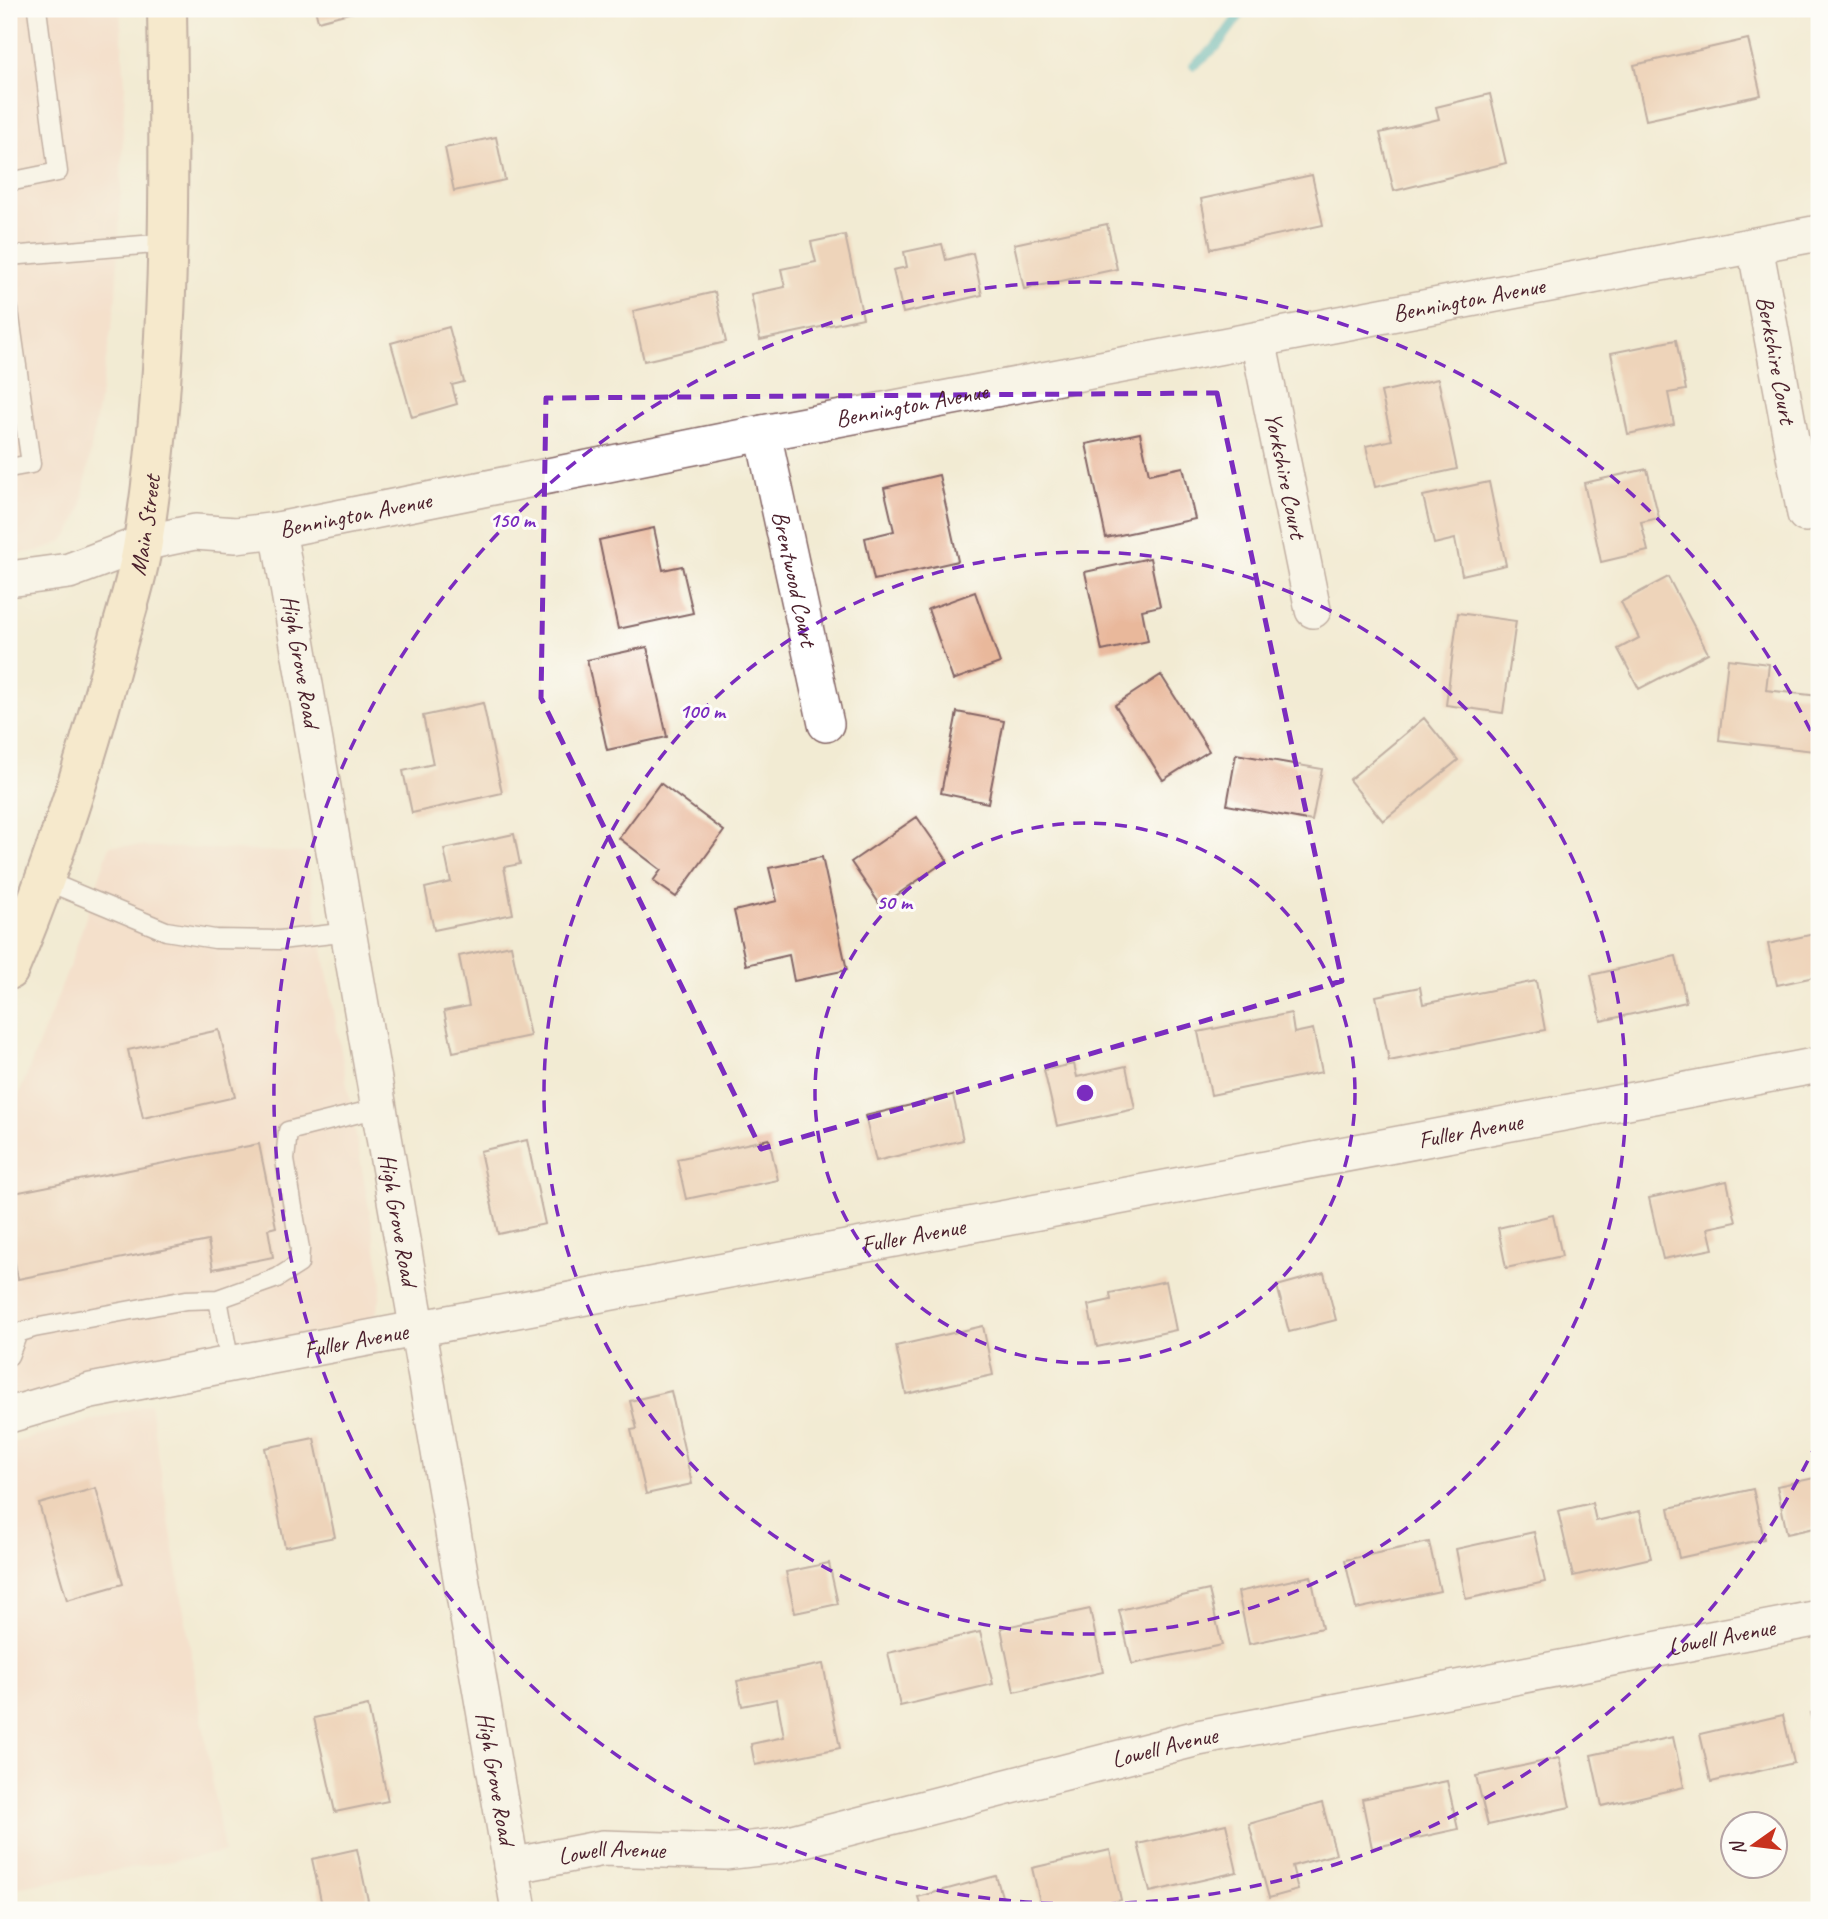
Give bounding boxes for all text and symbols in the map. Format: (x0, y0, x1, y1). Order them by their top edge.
street label: Bennington Avenue (1390, 270, 1549, 328)
street label: Berkshire Court (1750, 294, 1803, 428)
street label: Bennington Avenue (833, 375, 992, 434)
street label: Yorkshire Court (1258, 410, 1313, 543)
street label: Main Street (122, 471, 167, 578)
street label: Bennington Avenue (277, 484, 436, 544)
text: 150 m (489, 507, 537, 533)
street label: Brentwood Court (765, 508, 824, 651)
street label: High Grove Road (275, 593, 328, 733)
text: 100 m (679, 698, 727, 724)
text: 50 m (876, 889, 914, 915)
centre of rings (1073, 1081, 1097, 1105)
street label: Fuller Avenue (1416, 1106, 1527, 1155)
street label: High Grove Road (372, 1151, 425, 1291)
street label: Fuller Avenue (858, 1211, 970, 1260)
street label: Fuller Avenue (301, 1315, 412, 1365)
street label: Lowell Avenue (1666, 1611, 1779, 1662)
street label: High Grove Road (470, 1710, 523, 1850)
street label: Lowell Avenue (1108, 1719, 1222, 1775)
north arrow (1720, 1811, 1790, 1881)
street label: Lowell Avenue (555, 1832, 668, 1871)
text: N (1725, 1837, 1752, 1857)

